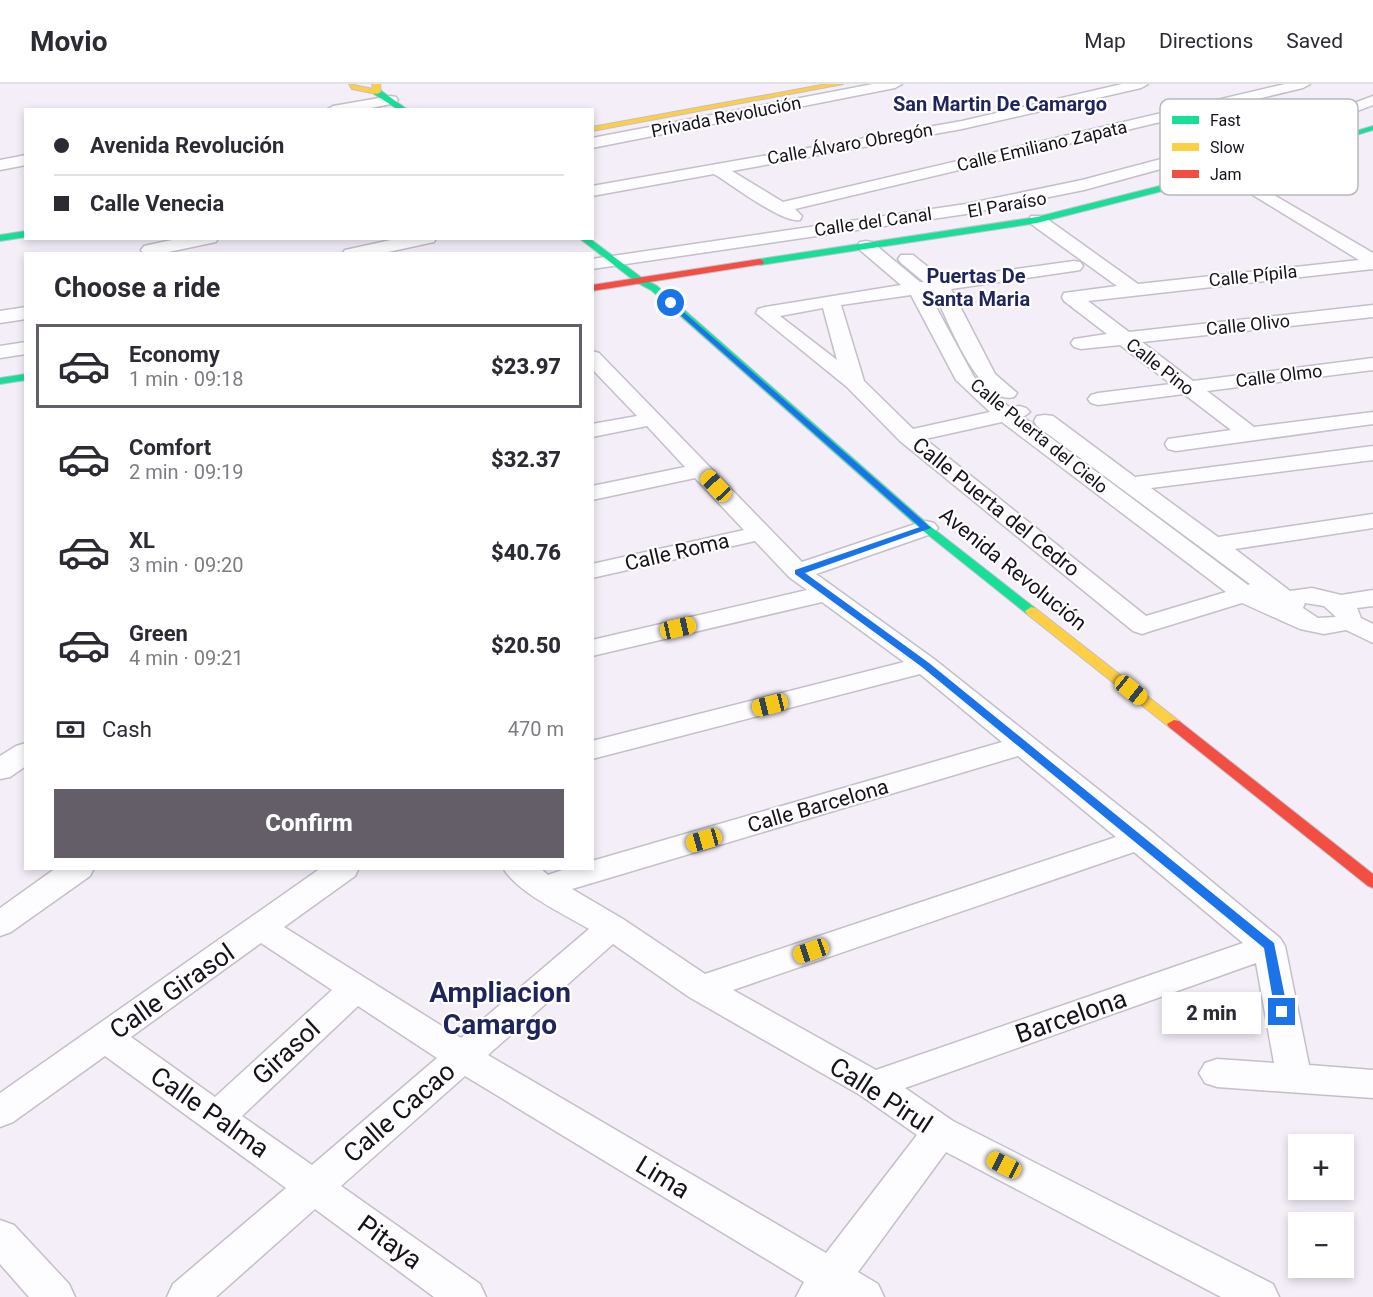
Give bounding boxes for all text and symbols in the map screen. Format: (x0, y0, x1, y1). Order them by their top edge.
text: Movio (30, 25, 108, 58)
text: Map (1084, 29, 1126, 53)
text: Directions (1159, 29, 1253, 53)
text: Saved (1286, 29, 1343, 53)
street label: Privada Revolución (649, 92, 803, 141)
district label: San Martin De Camargo (893, 92, 1107, 116)
legend (1160, 99, 1358, 195)
text: Fast (1210, 111, 1241, 130)
street label: Calle Emiliano Zapata (955, 116, 1129, 175)
street label: Calle Álvaro Obregón (766, 119, 934, 168)
text: Avenida Revolución (90, 133, 284, 158)
text: Slow (1210, 138, 1245, 157)
text: Jam (1210, 165, 1242, 184)
street label: El Paraíso (966, 187, 1048, 222)
text: Calle Venecia (90, 191, 224, 216)
street label: Calle del Canal (813, 203, 933, 240)
street label: Calle Pípila (1208, 260, 1298, 291)
district label: Puertas De Santa Maria (922, 264, 1030, 311)
text: Choose a ride (54, 272, 220, 304)
route start (657, 289, 684, 316)
street label: Calle Olivo (1205, 310, 1291, 339)
street label: Calle Pino (1122, 334, 1198, 400)
icon: car (57, 339, 111, 393)
text: Economy (129, 342, 220, 367)
text: $23.97 (491, 354, 561, 379)
street label: Calle Olmo (1234, 360, 1323, 391)
text: 1 min · 09:18 (129, 367, 244, 391)
street label: Calle Puerta del Cielo (966, 374, 1112, 497)
icon: car (57, 432, 111, 486)
street label: Calle Puerta del Cedro (908, 432, 1084, 582)
text: Comfort (129, 435, 211, 460)
text: $32.37 (491, 447, 561, 472)
text: 2 min · 09:19 (129, 460, 244, 484)
car (697, 467, 735, 505)
street label: Avenida Revolución (935, 502, 1091, 636)
icon: car (57, 525, 111, 579)
text: XL (129, 528, 155, 553)
street label: Calle Roma (622, 528, 732, 576)
text: $40.76 (491, 540, 561, 565)
text: 3 min · 09:20 (129, 553, 244, 577)
car (658, 615, 698, 641)
icon: car (57, 618, 111, 672)
text: Green (129, 621, 188, 646)
text: $20.50 (491, 633, 561, 658)
text: 4 min · 09:21 (129, 646, 244, 670)
car (1111, 672, 1151, 708)
car (750, 692, 790, 718)
icon: cash (54, 713, 87, 746)
text: Cash (102, 717, 152, 742)
text: 470 m (508, 717, 564, 741)
street label: Calle Barcelona (745, 774, 891, 838)
button: Confirm (54, 789, 564, 858)
car (684, 826, 724, 854)
street label: Calle Girasol (104, 937, 240, 1045)
car (791, 937, 831, 965)
district label: Ampliacion Camargo (429, 976, 571, 1041)
street label: Barcelona (1011, 983, 1131, 1049)
callout: 2 min (1162, 991, 1261, 1033)
route end (1268, 998, 1295, 1025)
text: 2 min (1186, 1001, 1237, 1025)
street label: Girasol (246, 1013, 326, 1091)
street label: Calle Pirul (824, 1051, 938, 1139)
street label: Calle Cacao (337, 1056, 461, 1168)
street label: Calle Palma (145, 1060, 275, 1164)
map controls (1288, 1134, 1354, 1278)
button: + (1288, 1134, 1354, 1200)
street label: Lima (631, 1149, 695, 1205)
car (984, 1149, 1024, 1181)
street label: Pitaya (352, 1209, 428, 1275)
button: − (1288, 1212, 1354, 1278)

